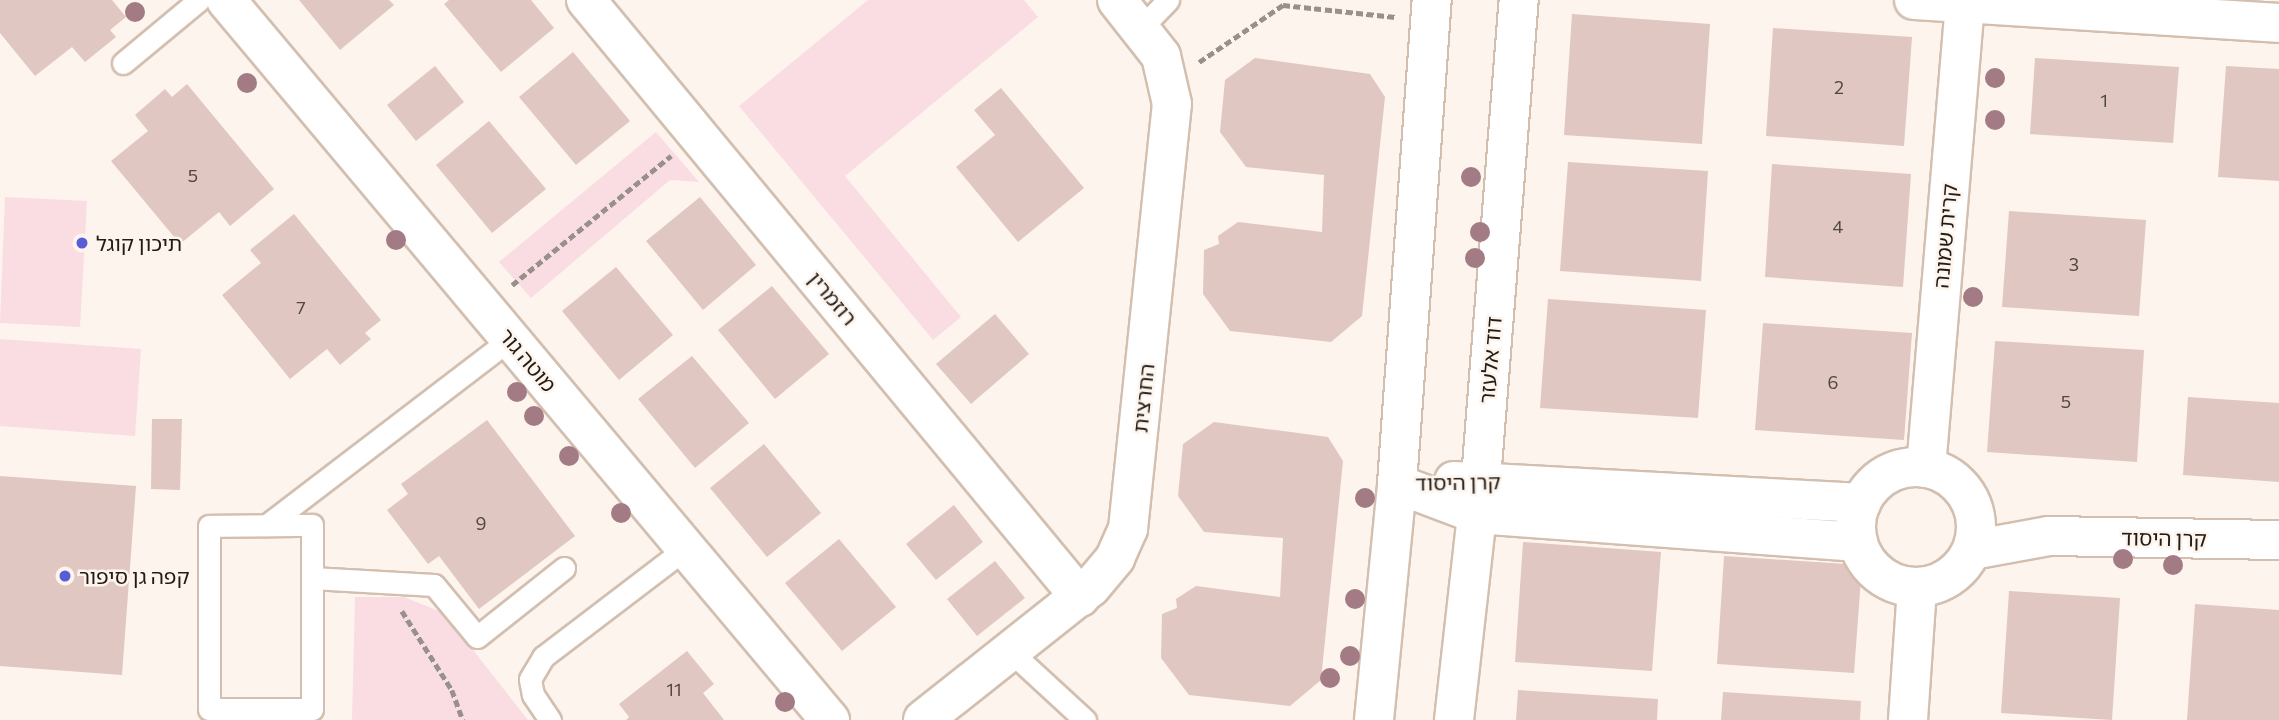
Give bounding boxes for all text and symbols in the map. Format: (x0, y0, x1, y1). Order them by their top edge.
house number: 2 (1834, 76, 1844, 98)
house number: 1 (2100, 89, 2108, 111)
house number: 5 (188, 164, 198, 186)
street label: קרית שמונה (1928, 183, 1962, 289)
house number: 4 (1833, 215, 1843, 237)
place label: תיכון קוגל (96, 230, 182, 256)
marker: תיכון קוגל (74, 235, 90, 251)
house number: 3 (2069, 253, 2079, 275)
street label: רוזמרין (803, 266, 863, 330)
house number: 7 (296, 296, 306, 318)
street label: דוד אלעזר (1474, 315, 1506, 405)
street label: מוטה גור (494, 323, 562, 397)
street label: החרצית (1127, 362, 1159, 434)
house number: 6 (1828, 371, 1838, 393)
house number: 5 (2061, 390, 2071, 412)
street label: קרן היסוד (1415, 469, 1501, 495)
house number: 9 (476, 512, 486, 534)
street label: קרן היסוד (2121, 525, 2207, 551)
place label: קפה גן סיפור (79, 563, 190, 589)
marker: קפה גן סיפור (57, 568, 73, 584)
house number: 11 (666, 678, 682, 700)

